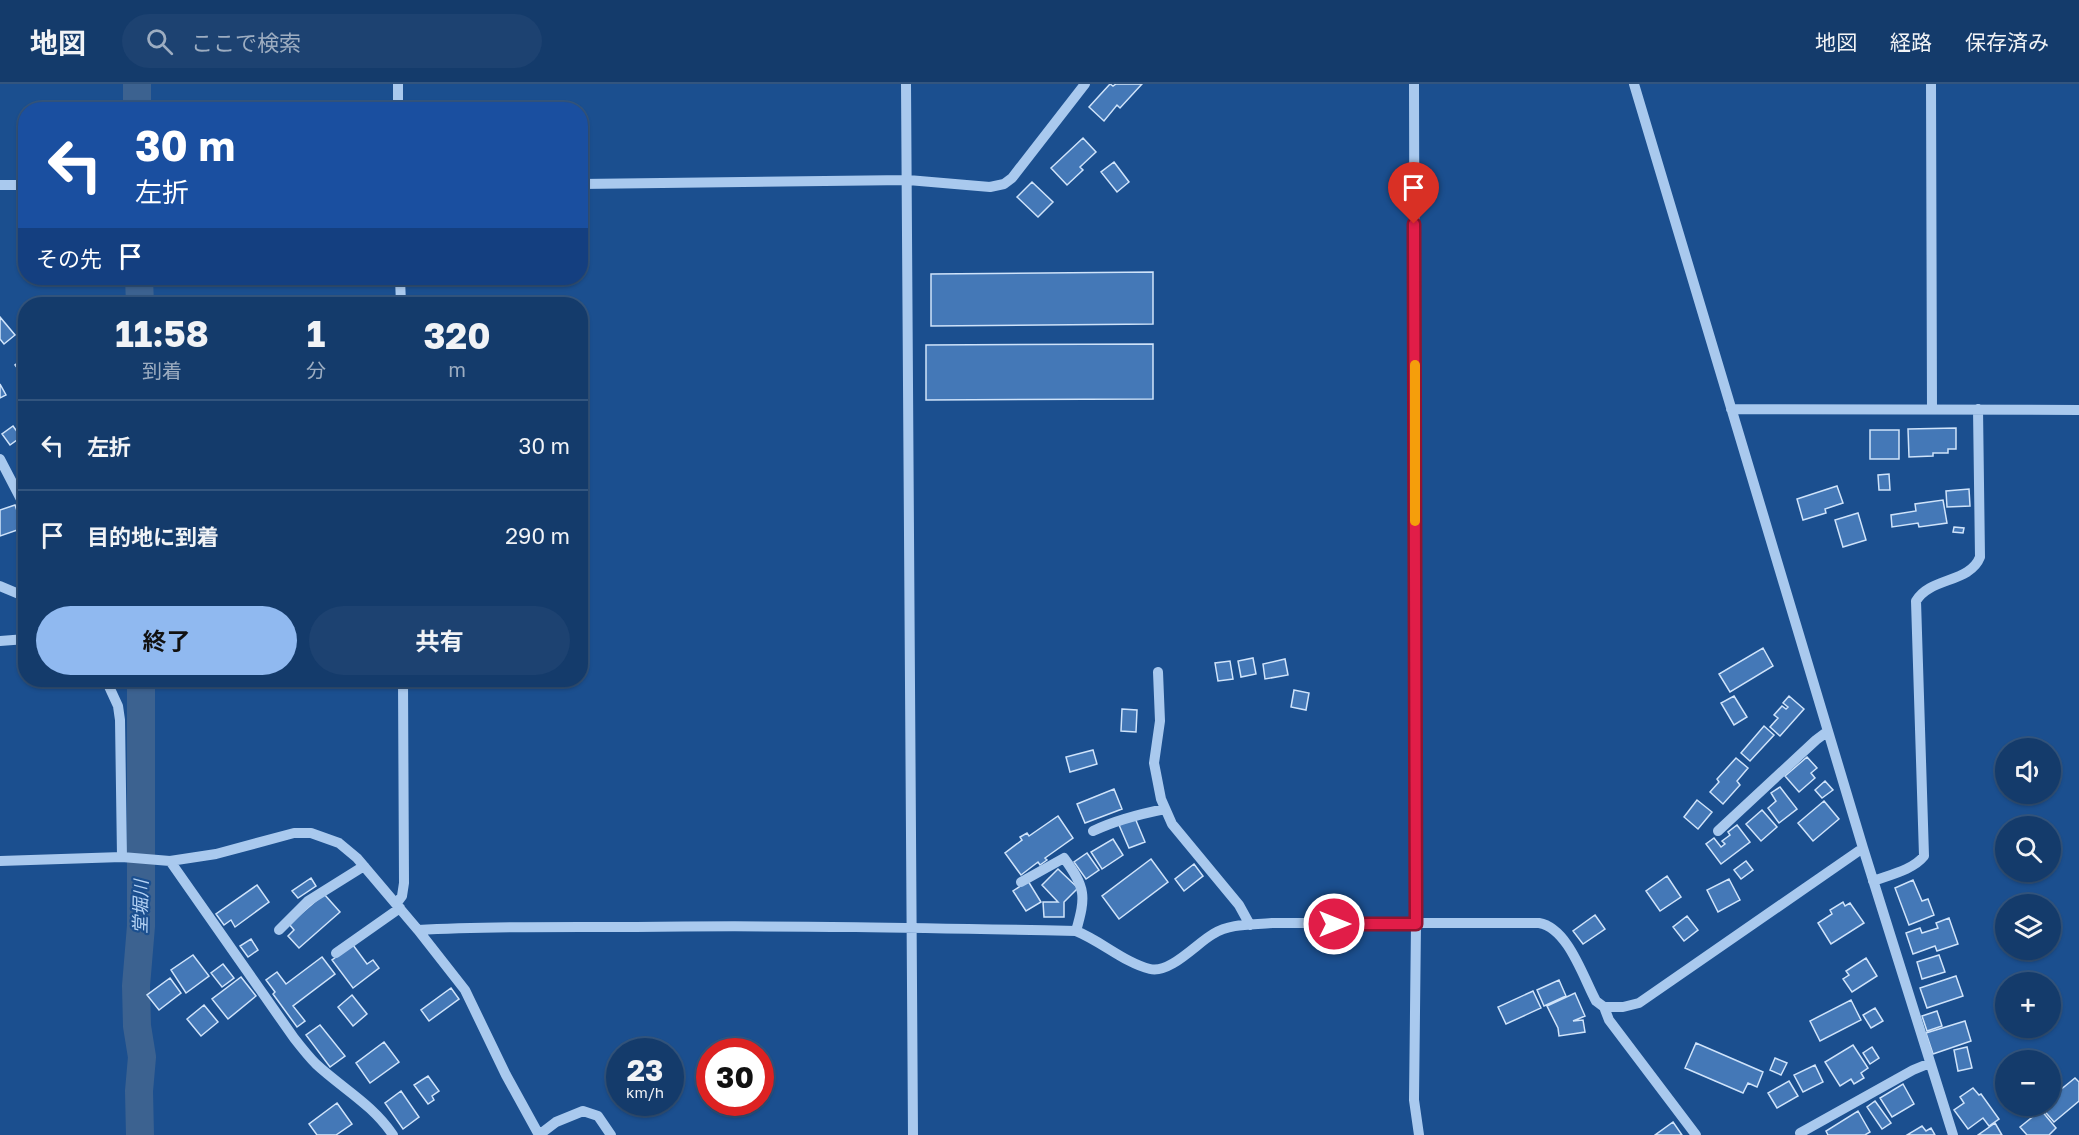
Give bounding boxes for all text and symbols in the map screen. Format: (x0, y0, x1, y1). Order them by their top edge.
search box (122, 14, 542, 68)
icon: search (143, 25, 176, 58)
text: 地図 (30, 26, 86, 59)
text: ここで検索 (191, 29, 301, 56)
text: 地図 (1815, 29, 1857, 55)
text: 経路 (1890, 29, 1932, 55)
text: 保存済み (1965, 29, 2049, 55)
text: 30 m (135, 120, 235, 170)
icon: left (36, 126, 114, 204)
pin (1388, 162, 1439, 224)
icon: arrive (1397, 171, 1430, 204)
text: 左折 (135, 176, 189, 208)
icon: arrive (114, 240, 147, 273)
text: その先 (36, 245, 102, 272)
text: 11:58 (115, 312, 209, 355)
text: 1 (307, 312, 325, 355)
text: 320 (423, 314, 491, 357)
text: m (448, 357, 466, 381)
text: 到着 (142, 358, 182, 382)
text: 分 (306, 358, 326, 382)
icon: left (36, 429, 69, 462)
text: 30 m (519, 432, 570, 459)
text: 左折 (87, 433, 131, 460)
icon: arrive (36, 519, 69, 552)
text: 290 m (505, 522, 570, 549)
text: 目的地に到着 (87, 523, 219, 550)
button: 終了 (36, 606, 297, 675)
button: 共有 (309, 606, 570, 675)
map controls (1995, 738, 2061, 1116)
button: sound (1995, 738, 2061, 804)
button: search (1995, 816, 2061, 882)
water label: 堂堀川 (129, 878, 152, 934)
position arrow (1302, 892, 1366, 956)
button: layers (1995, 894, 2061, 960)
button: + (1995, 972, 2061, 1038)
speed limit sign: 30 (696, 1038, 774, 1116)
button: − (1995, 1050, 2061, 1116)
text: 23 (627, 1052, 663, 1088)
text: km/h (626, 1083, 664, 1101)

